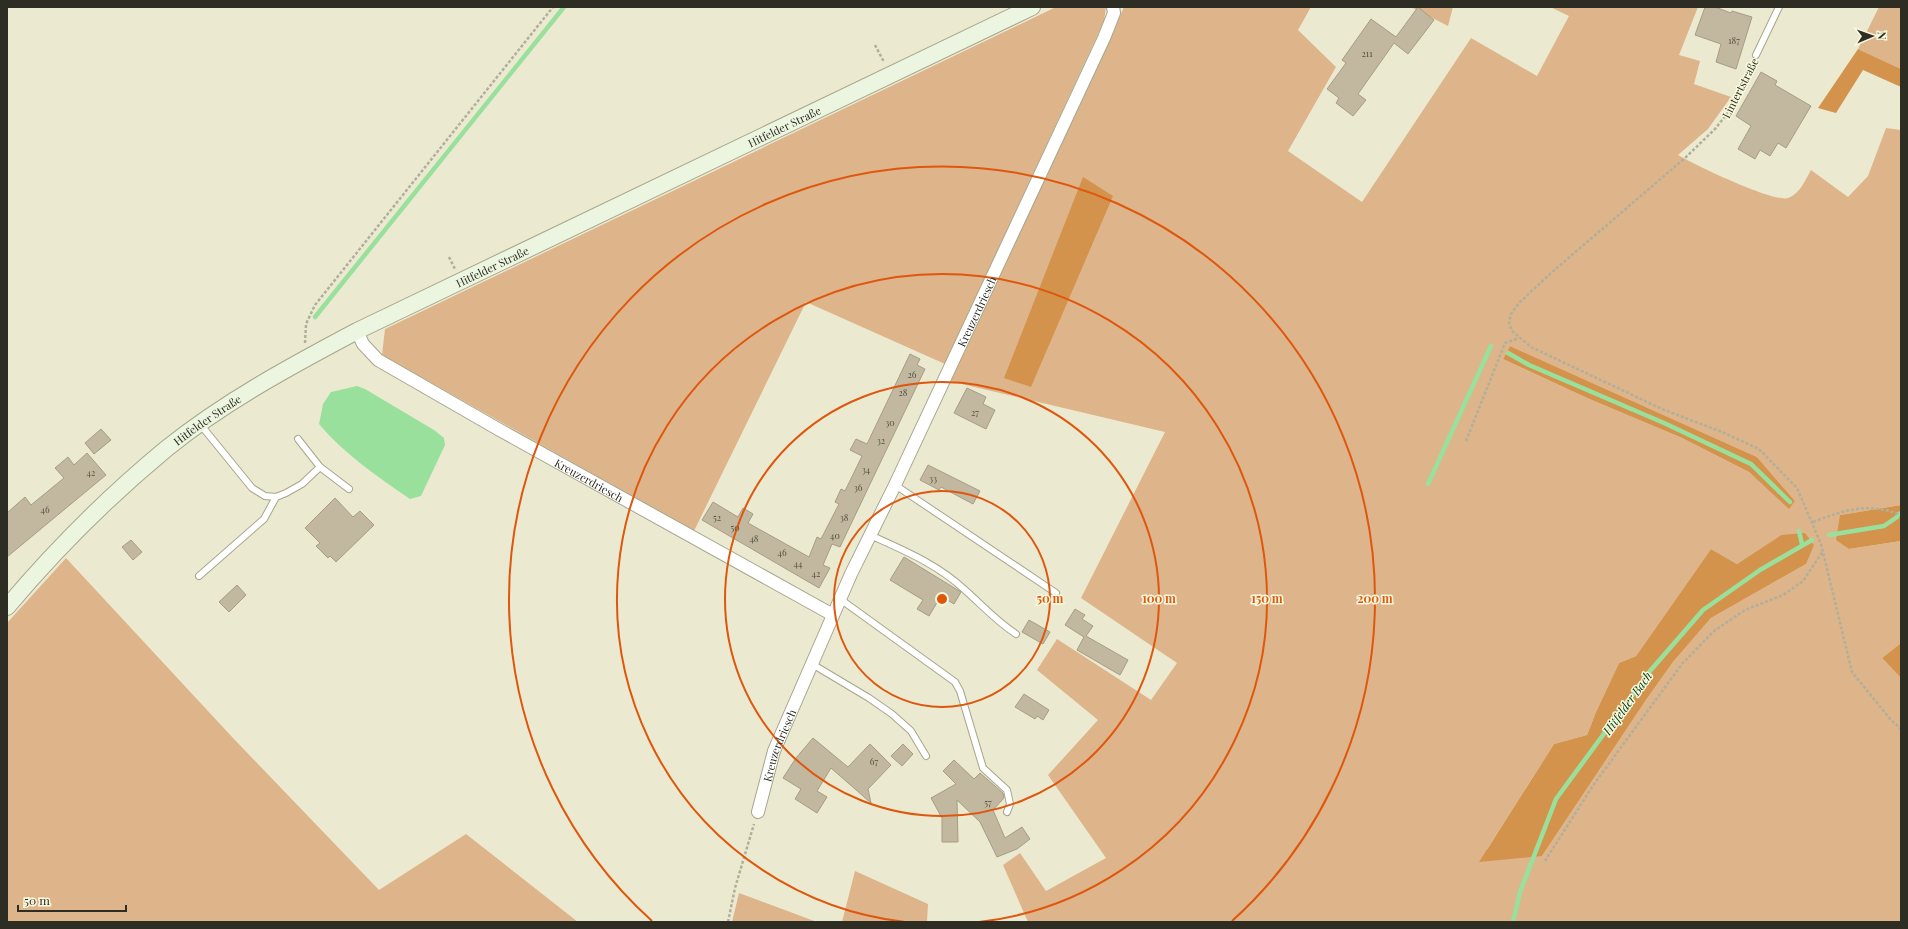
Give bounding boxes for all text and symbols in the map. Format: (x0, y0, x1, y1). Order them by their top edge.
north arrow (1852, 16, 1892, 56)
text: N (1875, 31, 1890, 40)
house number: 187 (1728, 34, 1740, 46)
house number: 211 (1362, 47, 1373, 59)
street label: Lintertstraße (1718, 55, 1762, 121)
street label: Hitfelder Straße (745, 102, 823, 150)
street label: Hitfelder Straße (453, 242, 531, 290)
street label: Kreuzerdriesch (953, 273, 999, 349)
house number: 26 (908, 368, 917, 380)
house number: 28 (899, 386, 908, 398)
street label: Hitfelder Straße (170, 390, 244, 448)
house number: 27 (971, 406, 979, 418)
house number: 30 (885, 416, 895, 428)
house number: 32 (877, 434, 885, 446)
street label: Kreuzerdriesch (552, 455, 627, 505)
house number: 34 (862, 463, 871, 475)
house number: 42 (87, 466, 95, 478)
house number: 33 (929, 472, 937, 484)
house number: 36 (854, 481, 863, 493)
house number: 46 (40, 503, 50, 515)
house number: 52 (713, 511, 721, 523)
house number: 38 (840, 511, 849, 523)
house number: 50 (730, 521, 740, 533)
house number: 40 (830, 529, 840, 541)
house number: 48 (749, 532, 759, 544)
house number: 46 (777, 546, 787, 558)
house number: 44 (794, 557, 803, 569)
house number: 42 (812, 567, 820, 579)
text: 50 m (1037, 590, 1064, 606)
text: 100 m (1142, 590, 1176, 606)
text: 150 m (1251, 590, 1283, 606)
text: 200 m (1357, 590, 1393, 606)
centre of rings (935, 592, 949, 606)
water label: Hitfelder Bach (1598, 668, 1655, 739)
street label: Kreuzerdriesch (759, 706, 799, 783)
house number: 67 (870, 755, 878, 767)
house number: 57 (984, 796, 992, 808)
scale bar (18, 887, 126, 913)
text: 50 m (24, 892, 50, 908)

